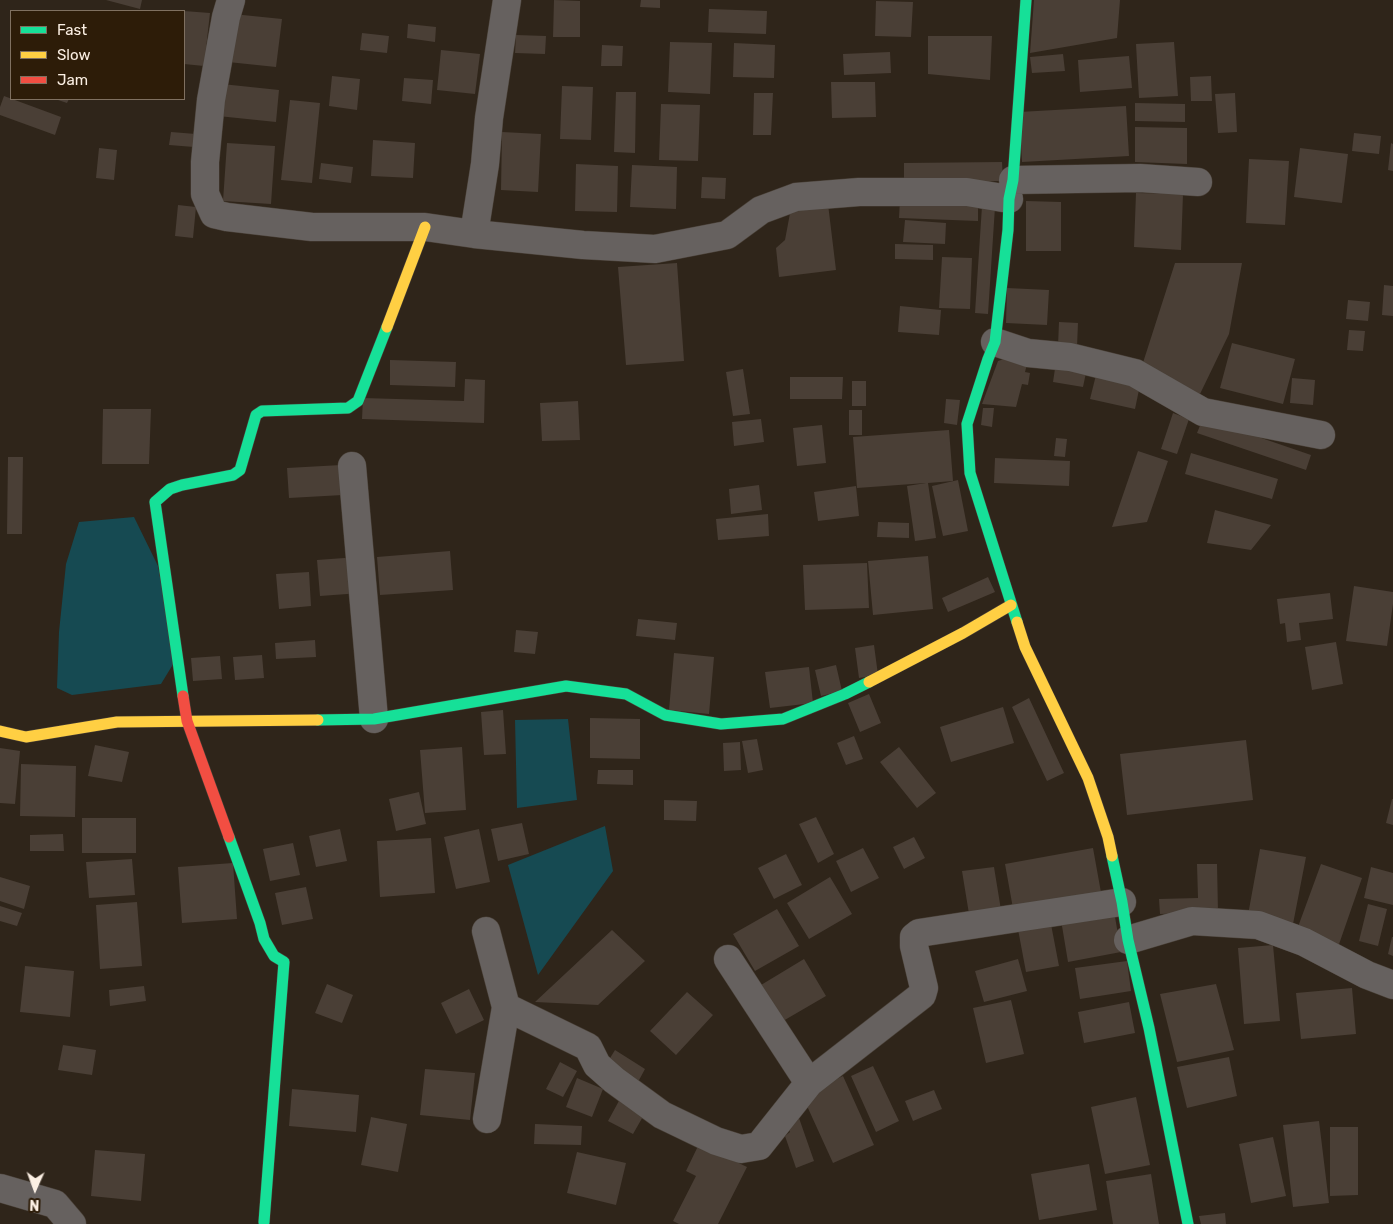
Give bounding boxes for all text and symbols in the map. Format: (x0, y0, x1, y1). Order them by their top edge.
legend (10, 10, 185, 100)
text: Fast (57, 21, 87, 39)
text: Slow (57, 46, 90, 64)
text: Jam (57, 71, 88, 89)
north arrow (10, 1164, 60, 1214)
text: N (29, 1196, 40, 1213)

